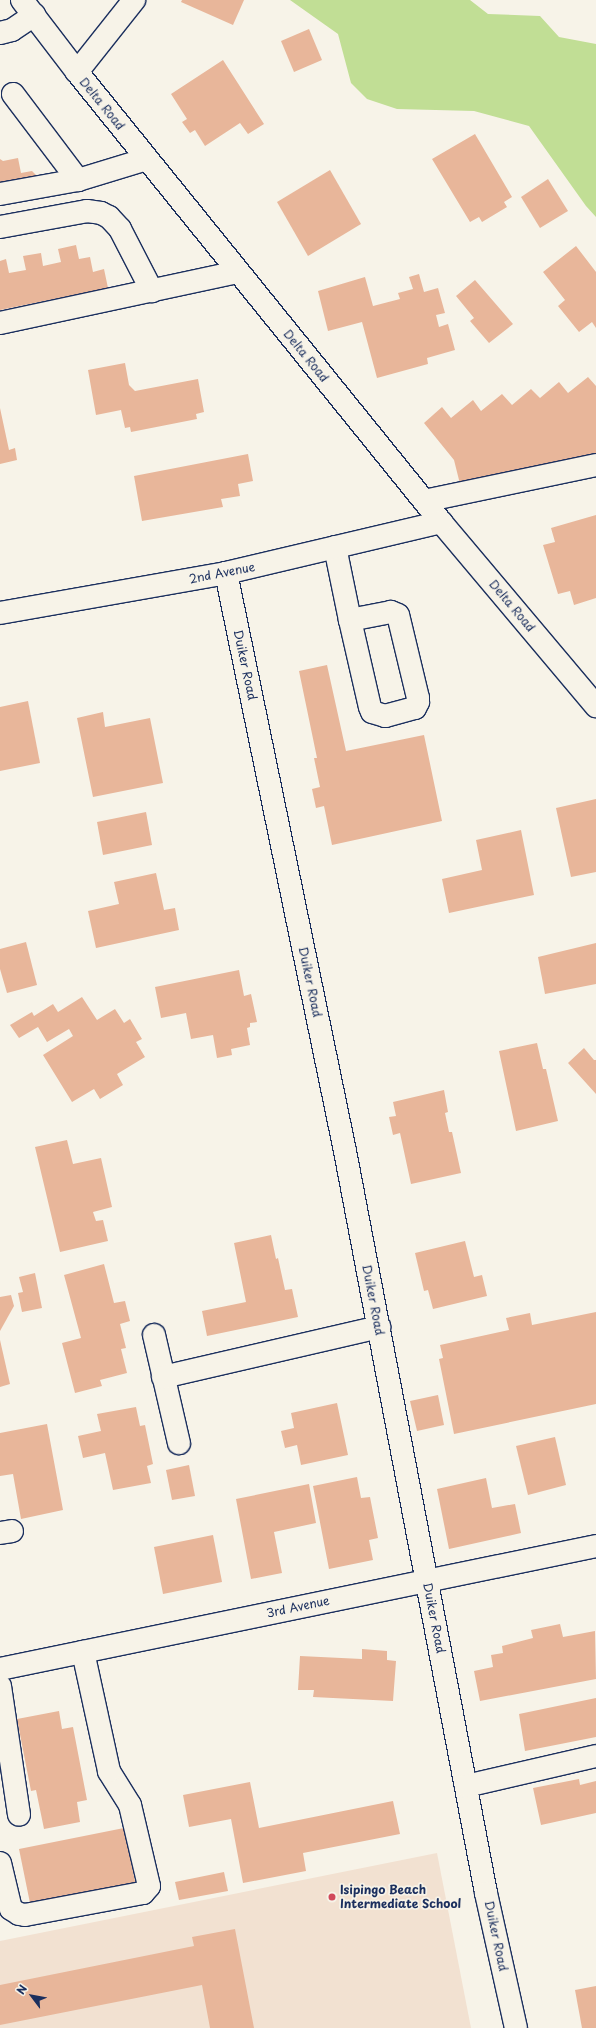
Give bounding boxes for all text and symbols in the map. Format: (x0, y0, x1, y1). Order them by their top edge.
street label: Delta Road (76, 74, 128, 134)
street label: Delta Road (280, 326, 332, 386)
street label: 2nd Avenue (187, 559, 257, 587)
street label: Delta Road (486, 577, 538, 635)
street label: Duiker Road (230, 628, 260, 702)
street label: Duiker Road (295, 945, 325, 1019)
street label: Duiker Road (359, 1263, 387, 1337)
street label: Duiker Road (420, 1581, 448, 1655)
street label: 3rd Avenue (265, 1593, 331, 1621)
place label: Isipingo Beach Intermediate School (340, 1883, 462, 1911)
marker: Isipingo Beach Intermediate School (327, 1892, 337, 1902)
street label: Duiker Road (481, 1899, 511, 1973)
north arrow (12, 1976, 52, 2016)
text: N (12, 1981, 31, 1998)

